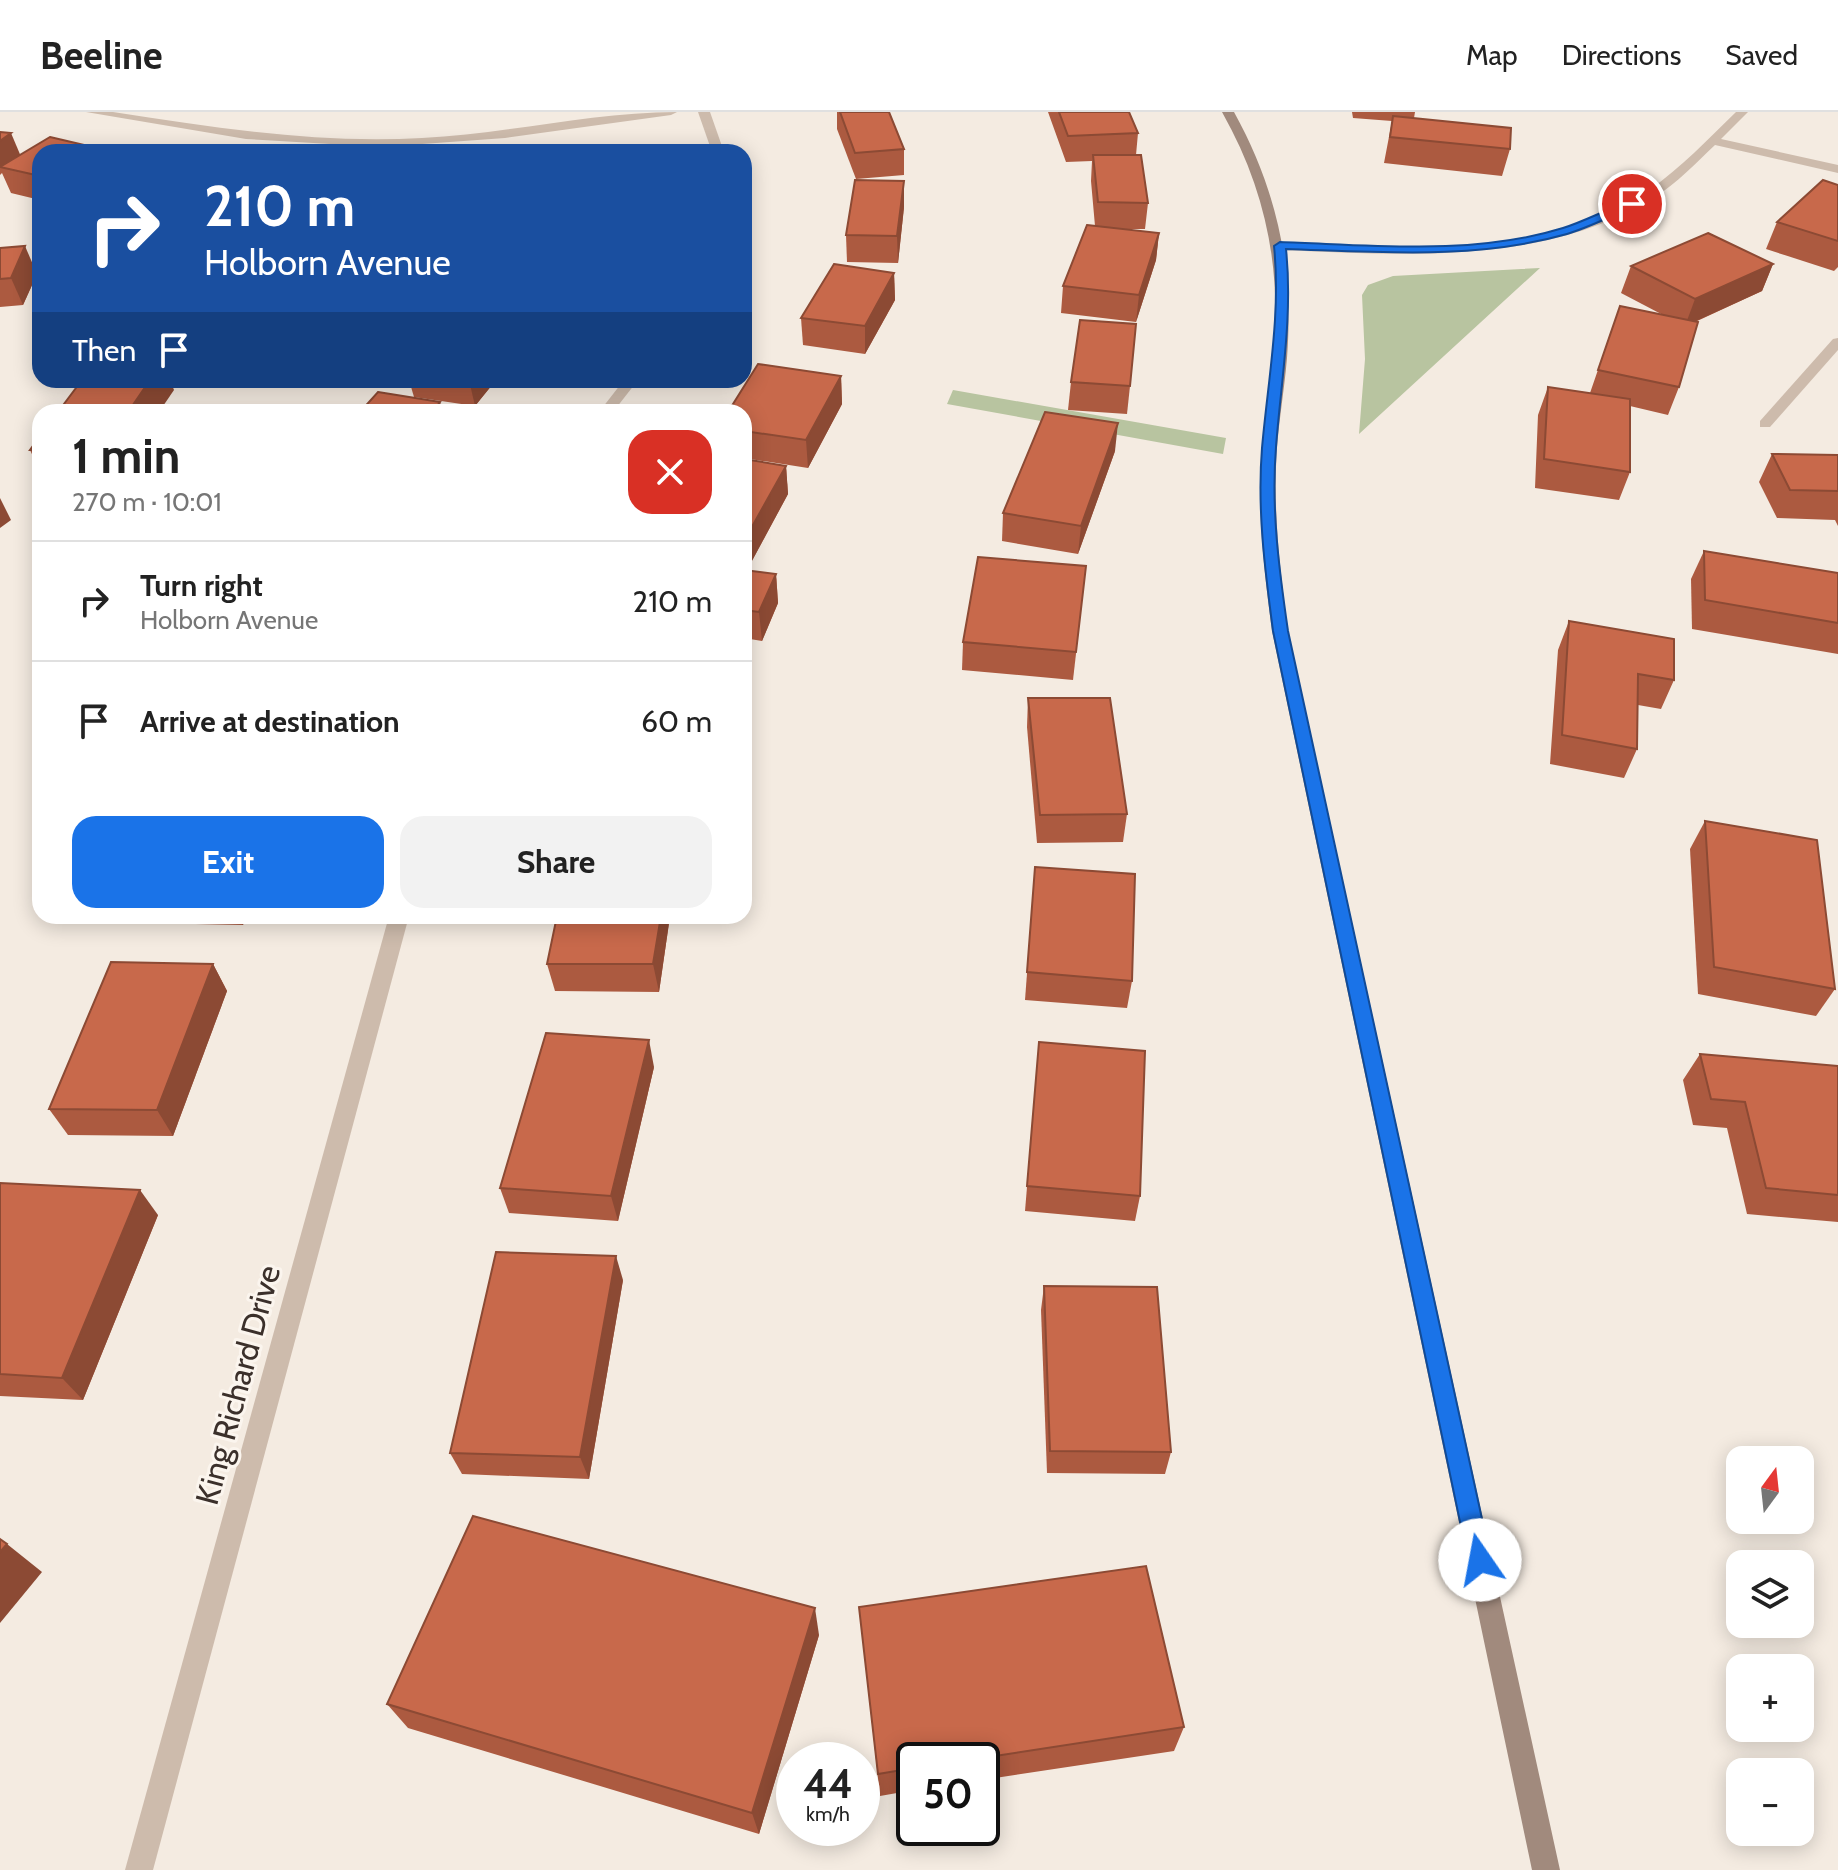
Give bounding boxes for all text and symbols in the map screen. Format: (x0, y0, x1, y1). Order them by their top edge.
text: Beeline (40, 32, 163, 79)
text: Map (1466, 38, 1518, 72)
text: Directions (1562, 38, 1681, 72)
text: Saved (1725, 38, 1798, 72)
pin (1598, 170, 1666, 238)
text: 210 m (204, 172, 355, 240)
icon: right (72, 176, 176, 280)
icon: arrive (1610, 182, 1654, 226)
text: Holborn Avenue (204, 240, 451, 284)
icon: arrive (152, 328, 196, 372)
text: Then (72, 332, 136, 369)
text: 1 min (72, 427, 180, 485)
button: close (628, 430, 712, 514)
text: 270 m · 10:01 (72, 486, 222, 518)
text: Turn right (140, 567, 263, 604)
icon: right (72, 579, 116, 623)
text: 210 m (632, 583, 712, 620)
text: Holborn Avenue (140, 604, 318, 636)
icon: arrive (72, 699, 116, 743)
text: Arrive at destination (140, 703, 400, 740)
text: 60 m (641, 703, 712, 740)
button: Exit (72, 816, 384, 908)
button: Share (400, 816, 712, 908)
street label: King Richard Drive (187, 1261, 288, 1509)
north arrow (1726, 1446, 1814, 1534)
map controls (1726, 1446, 1814, 1846)
position arrow (1438, 1518, 1522, 1602)
button: layers (1726, 1550, 1814, 1638)
button: + (1726, 1654, 1814, 1742)
speed limit sign: 50 (896, 1742, 1000, 1846)
button: − (1726, 1758, 1814, 1846)
text: 44 (803, 1759, 853, 1808)
text: km/h (806, 1802, 850, 1826)

